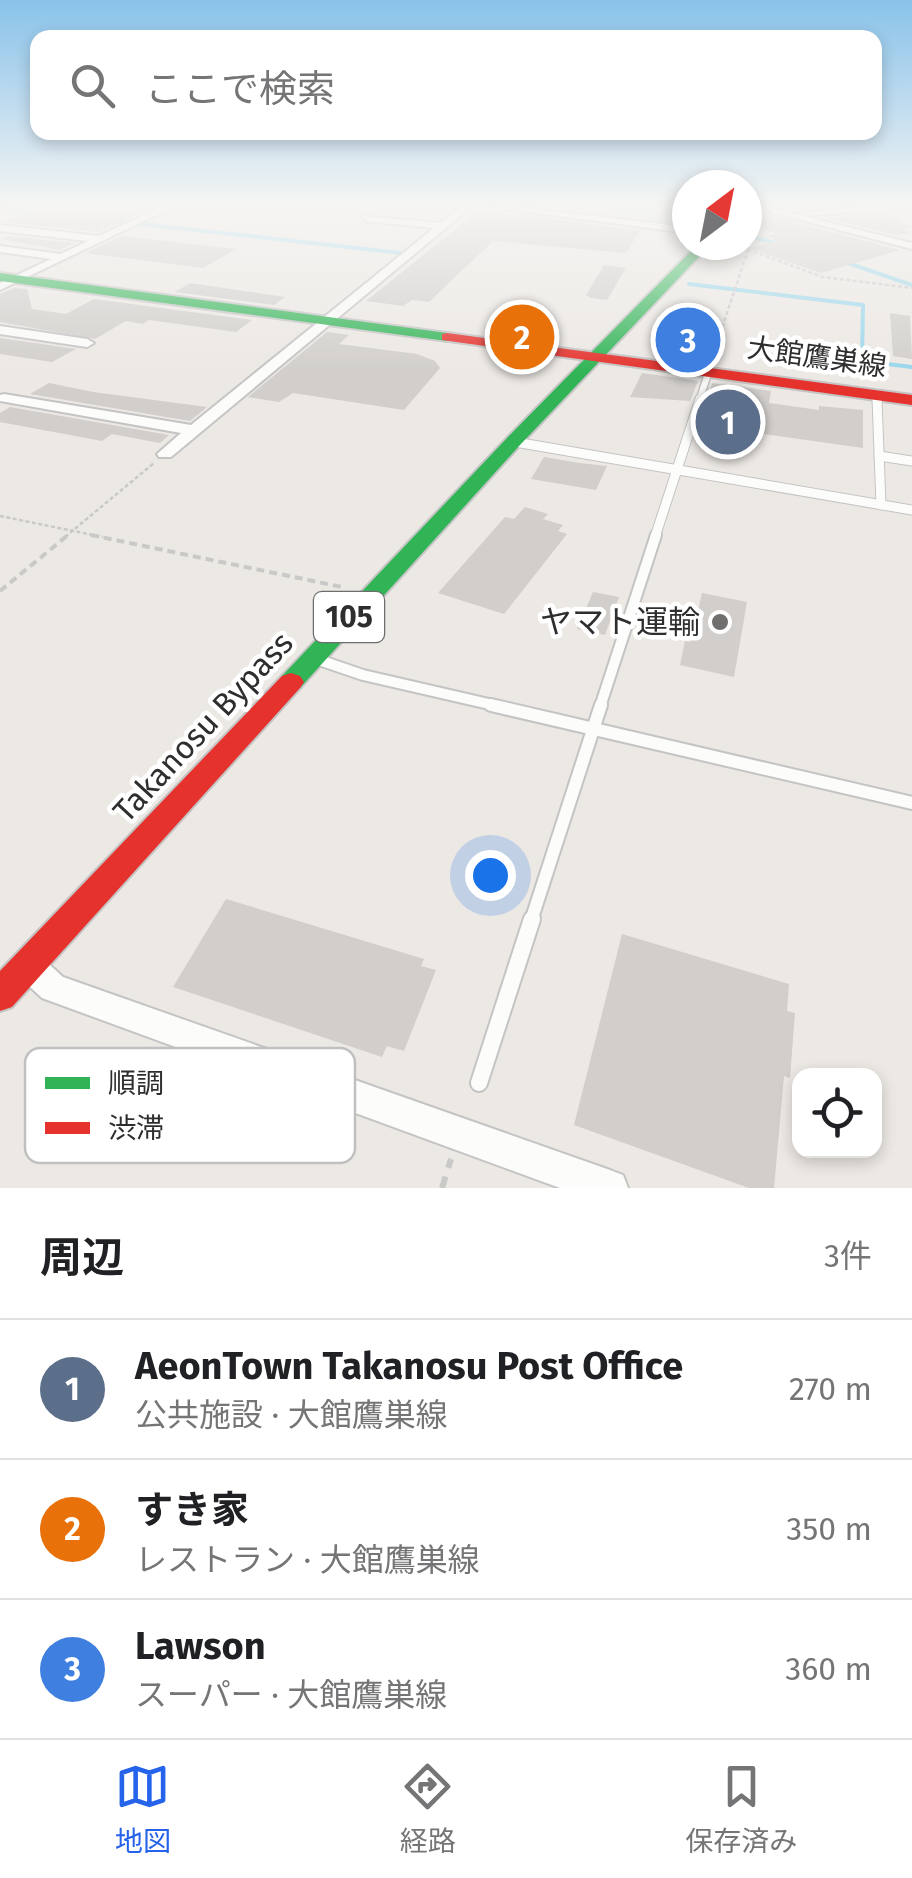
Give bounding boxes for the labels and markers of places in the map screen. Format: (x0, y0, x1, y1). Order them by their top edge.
pin: 2 (490, 300, 554, 374)
pin: 3 (656, 302, 720, 378)
pin: 1 (696, 384, 760, 460)
place label: ヤマト運輸 (540, 603, 700, 641)
marker: ヤマト運輸 (709, 611, 731, 633)

